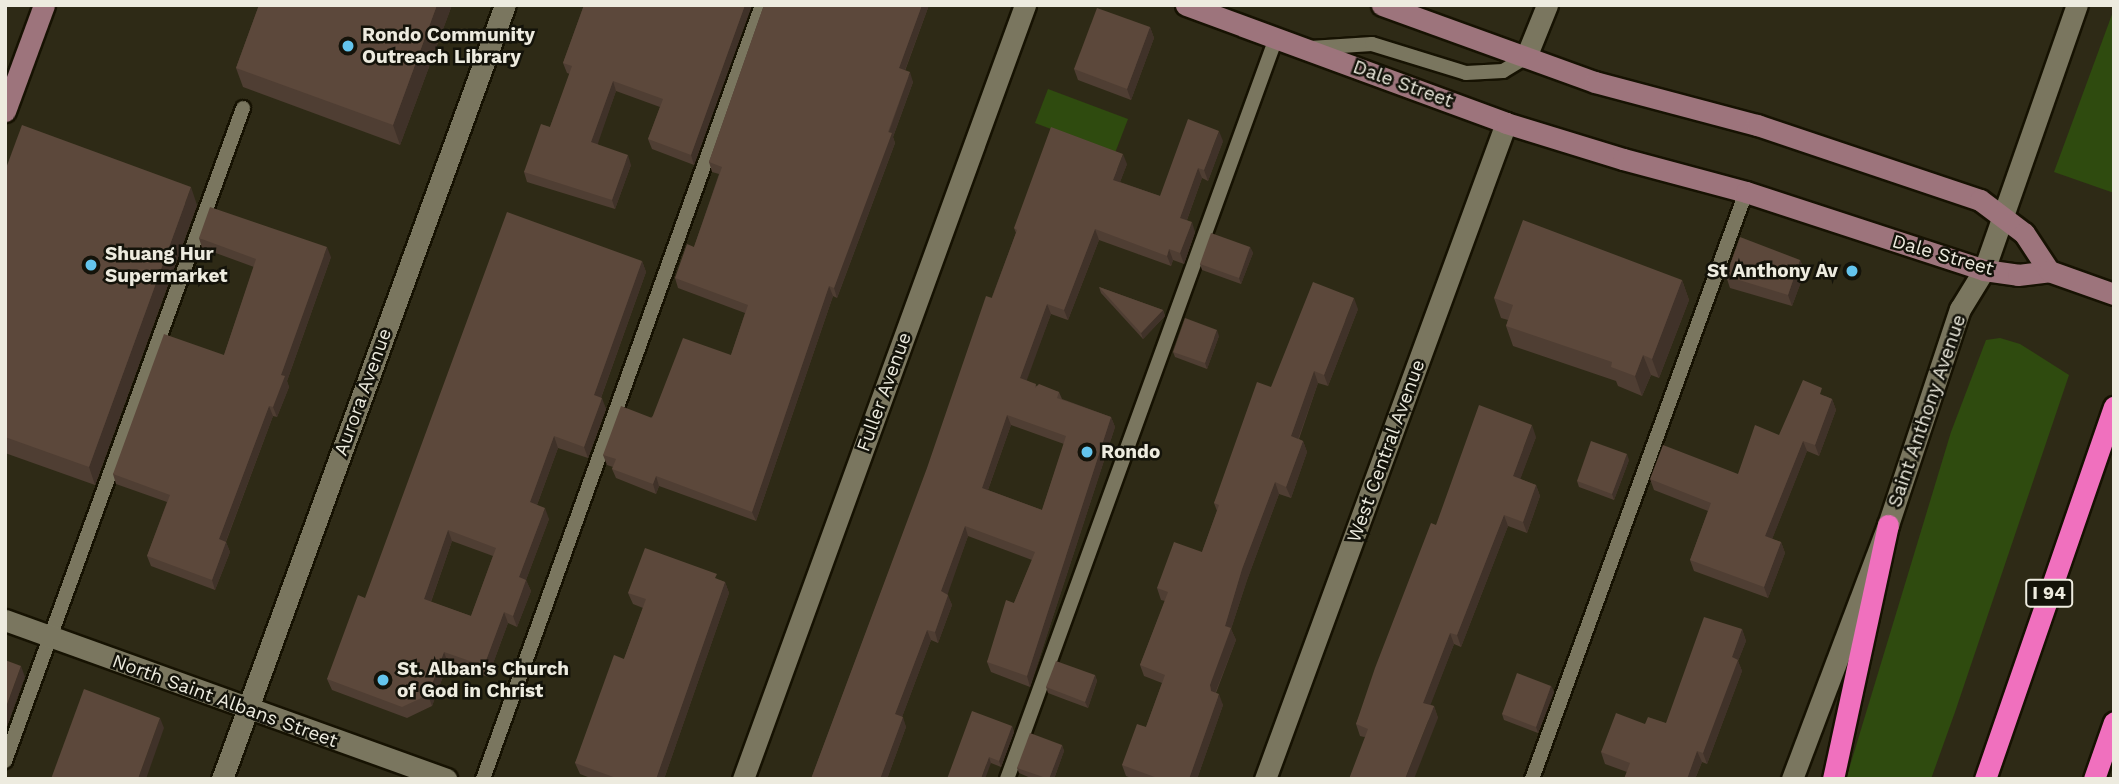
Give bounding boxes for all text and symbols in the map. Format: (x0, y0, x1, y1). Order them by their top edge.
place label: Rondo Community Outreach Library (362, 24, 535, 68)
marker: Rondo Community Outreach Library (340, 38, 356, 54)
street label: Dale Street (1350, 55, 1456, 113)
street label: Dale Street (1889, 230, 1997, 280)
place label: Shuang Hur Supermarket (105, 243, 228, 287)
marker: Shuang Hur Supermarket (83, 257, 99, 273)
place label: St Anthony Av (1706, 260, 1838, 282)
marker: St Anthony Av (1844, 263, 1860, 279)
street label: Saint Anthony Avenue (1883, 311, 1971, 511)
street label: Aurora Avenue (329, 325, 397, 459)
street label: Fuller Avenue (852, 329, 916, 455)
street label: West Central Avenue (1342, 356, 1430, 546)
place label: Rondo (1101, 441, 1160, 463)
marker: Rondo (1079, 444, 1095, 460)
road number: I 94 (2024, 578, 2074, 608)
street label: North Saint Albans Street (109, 649, 341, 753)
place label: St. Alban's Church of God in Christ (397, 658, 569, 702)
marker: St. Alban's Church of God in Christ (375, 672, 391, 688)

